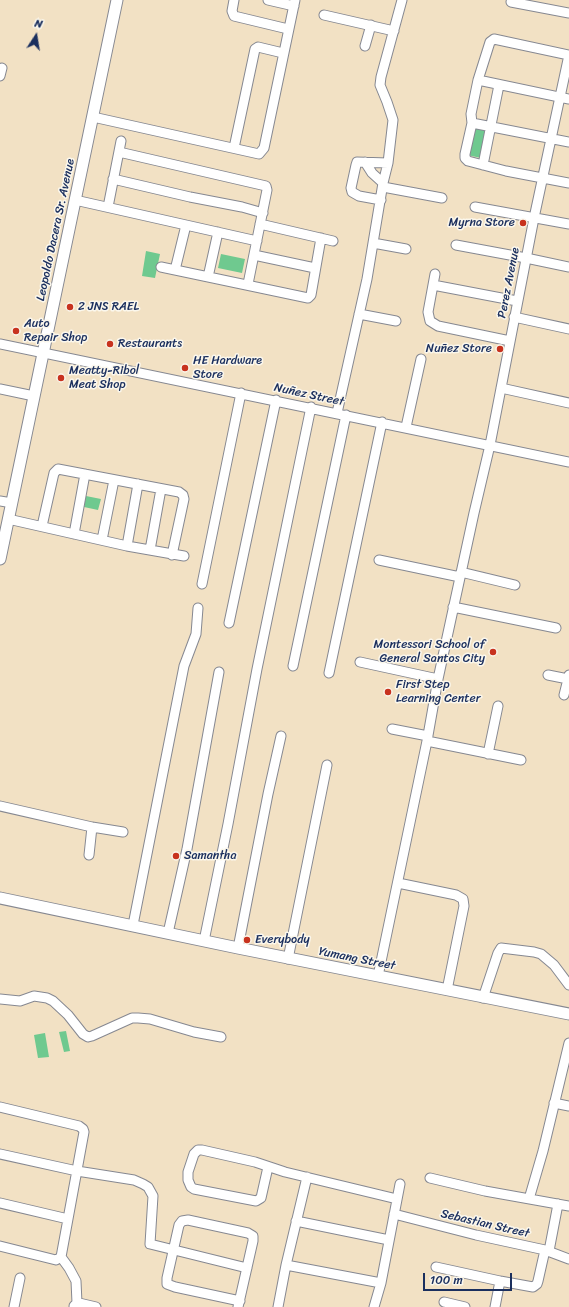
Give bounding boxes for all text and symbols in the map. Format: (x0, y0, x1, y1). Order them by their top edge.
text: N (33, 14, 44, 34)
north arrow (16, 16, 56, 56)
street label: Leopoldo Dacera Sr. Avenue (34, 158, 78, 302)
place label: Myrna Store (448, 216, 515, 230)
marker: Myrna Store (518, 218, 528, 228)
street label: Perez Avenue (495, 246, 523, 320)
place label: 2 JNS RAEL (78, 300, 139, 314)
marker: 2 JNS RAEL (65, 302, 75, 312)
place label: Auto Repair Shop (24, 317, 87, 345)
marker: Auto Repair Shop (11, 326, 21, 336)
place label: Restaurants (118, 337, 182, 351)
marker: Restaurants (105, 339, 115, 349)
place label: Nuñez Store (426, 342, 492, 356)
marker: Nuñez Store (495, 344, 505, 354)
place label: HE Hardware Store (193, 354, 262, 382)
marker: HE Hardware Store (180, 363, 190, 373)
place label: Meatty-Ribol Meat Shop (69, 364, 139, 392)
marker: Meatty-Ribol Meat Shop (56, 373, 66, 383)
street label: Nuñez Street (273, 381, 345, 409)
place label: Montessori School of General Santos City (374, 638, 485, 666)
marker: Montessori School of General Santos City (488, 647, 498, 657)
place label: First Step Learning Center (396, 678, 481, 706)
marker: First Step Learning Center (383, 687, 393, 697)
place label: Samantha (184, 849, 236, 863)
marker: Samantha (171, 851, 181, 861)
place label: Everybody (255, 933, 310, 947)
marker: Everybody (242, 935, 252, 945)
street label: Yumang Street (318, 945, 396, 973)
street label: Sebastian Street (439, 1207, 531, 1241)
scale bar (425, 1265, 514, 1291)
text: 100 m (430, 1269, 463, 1291)

